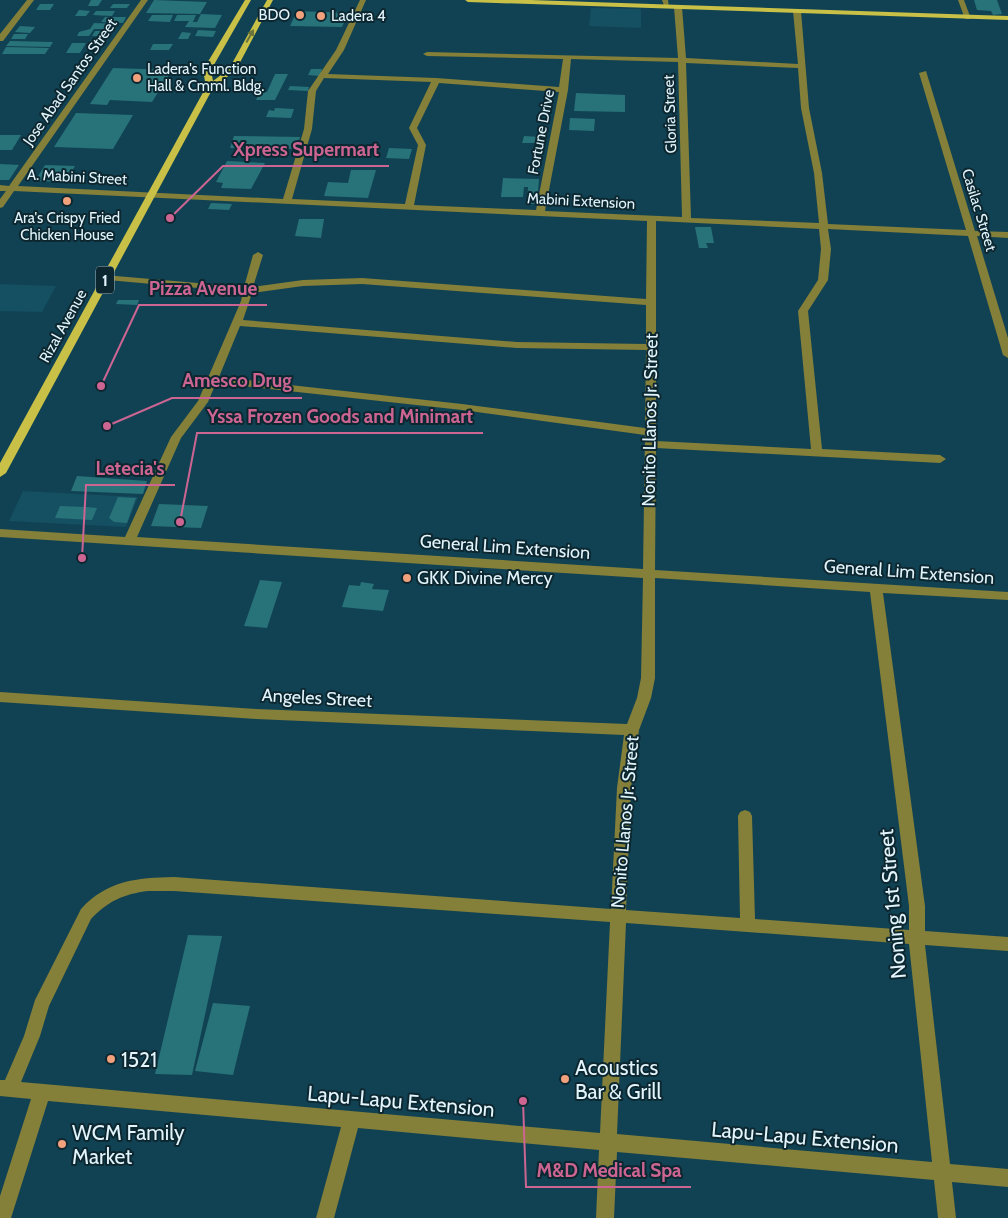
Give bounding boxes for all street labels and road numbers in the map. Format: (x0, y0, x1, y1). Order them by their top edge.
street label: Jose Abad Santos Street (19, 15, 121, 150)
street label: Gloria Street (660, 74, 680, 154)
street label: Fortune Drive (524, 88, 558, 176)
street label: A. Mabini Street (27, 165, 127, 189)
street label: Casilac Street (958, 167, 1000, 253)
street label: Mabini Extension (526, 189, 636, 213)
road number: 1 (96, 266, 114, 294)
street label: Rizal Avenue (36, 286, 91, 366)
street label: Nonito Llanos Jr. Street (637, 333, 663, 507)
street label: General Lim Extension (419, 530, 591, 564)
street label: General Lim Extension (823, 555, 995, 589)
street label: Angeles Street (261, 684, 373, 712)
street label: Nonito Llanos Jr. Street (606, 735, 644, 909)
street label: Noning 1st Street (873, 828, 911, 980)
street label: Lapu-Lapu Extension (306, 1080, 496, 1122)
street label: Lapu-Lapu Extension (710, 1116, 900, 1158)

